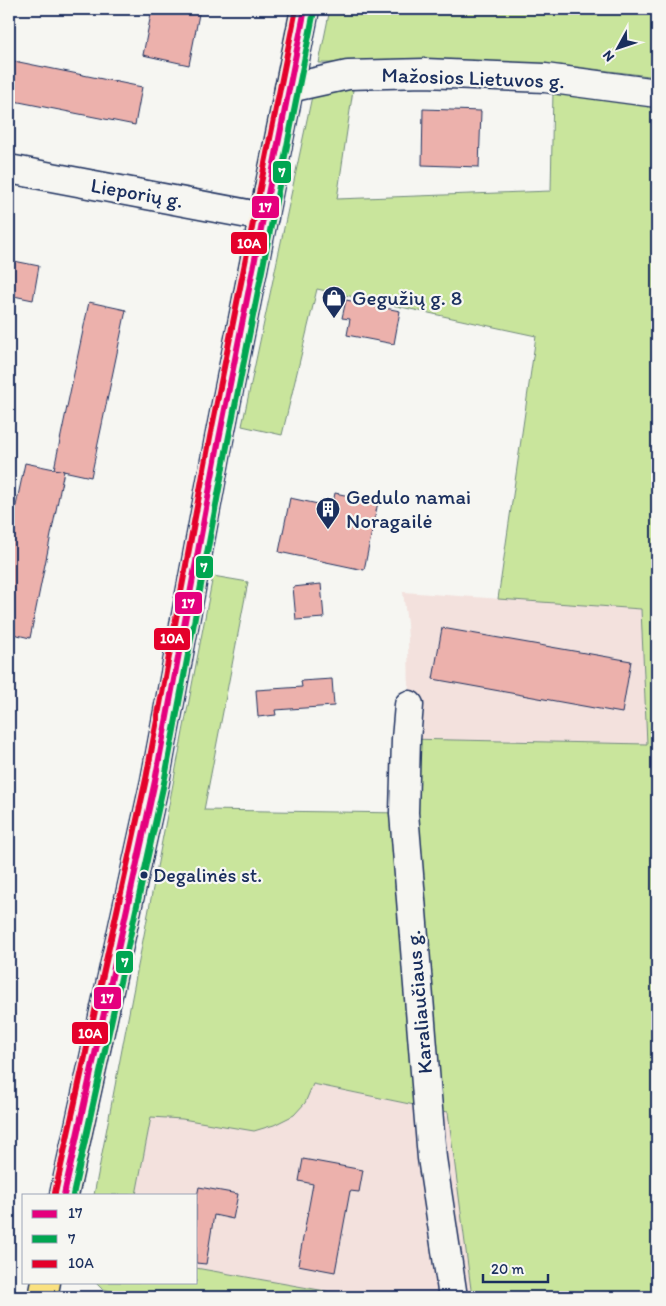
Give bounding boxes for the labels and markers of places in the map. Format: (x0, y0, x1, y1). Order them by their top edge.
shop icon: Gegužių g. 8 (321, 285, 347, 319)
place label: Gegužių g. 8 (352, 285, 462, 310)
place label: Gedulo namai Noragailė (346, 484, 471, 533)
building icon: Gedulo namai Noragailė (315, 496, 341, 530)
place label: Degalinės st. (153, 863, 262, 887)
marker: Degalinės st. (139, 870, 149, 880)

